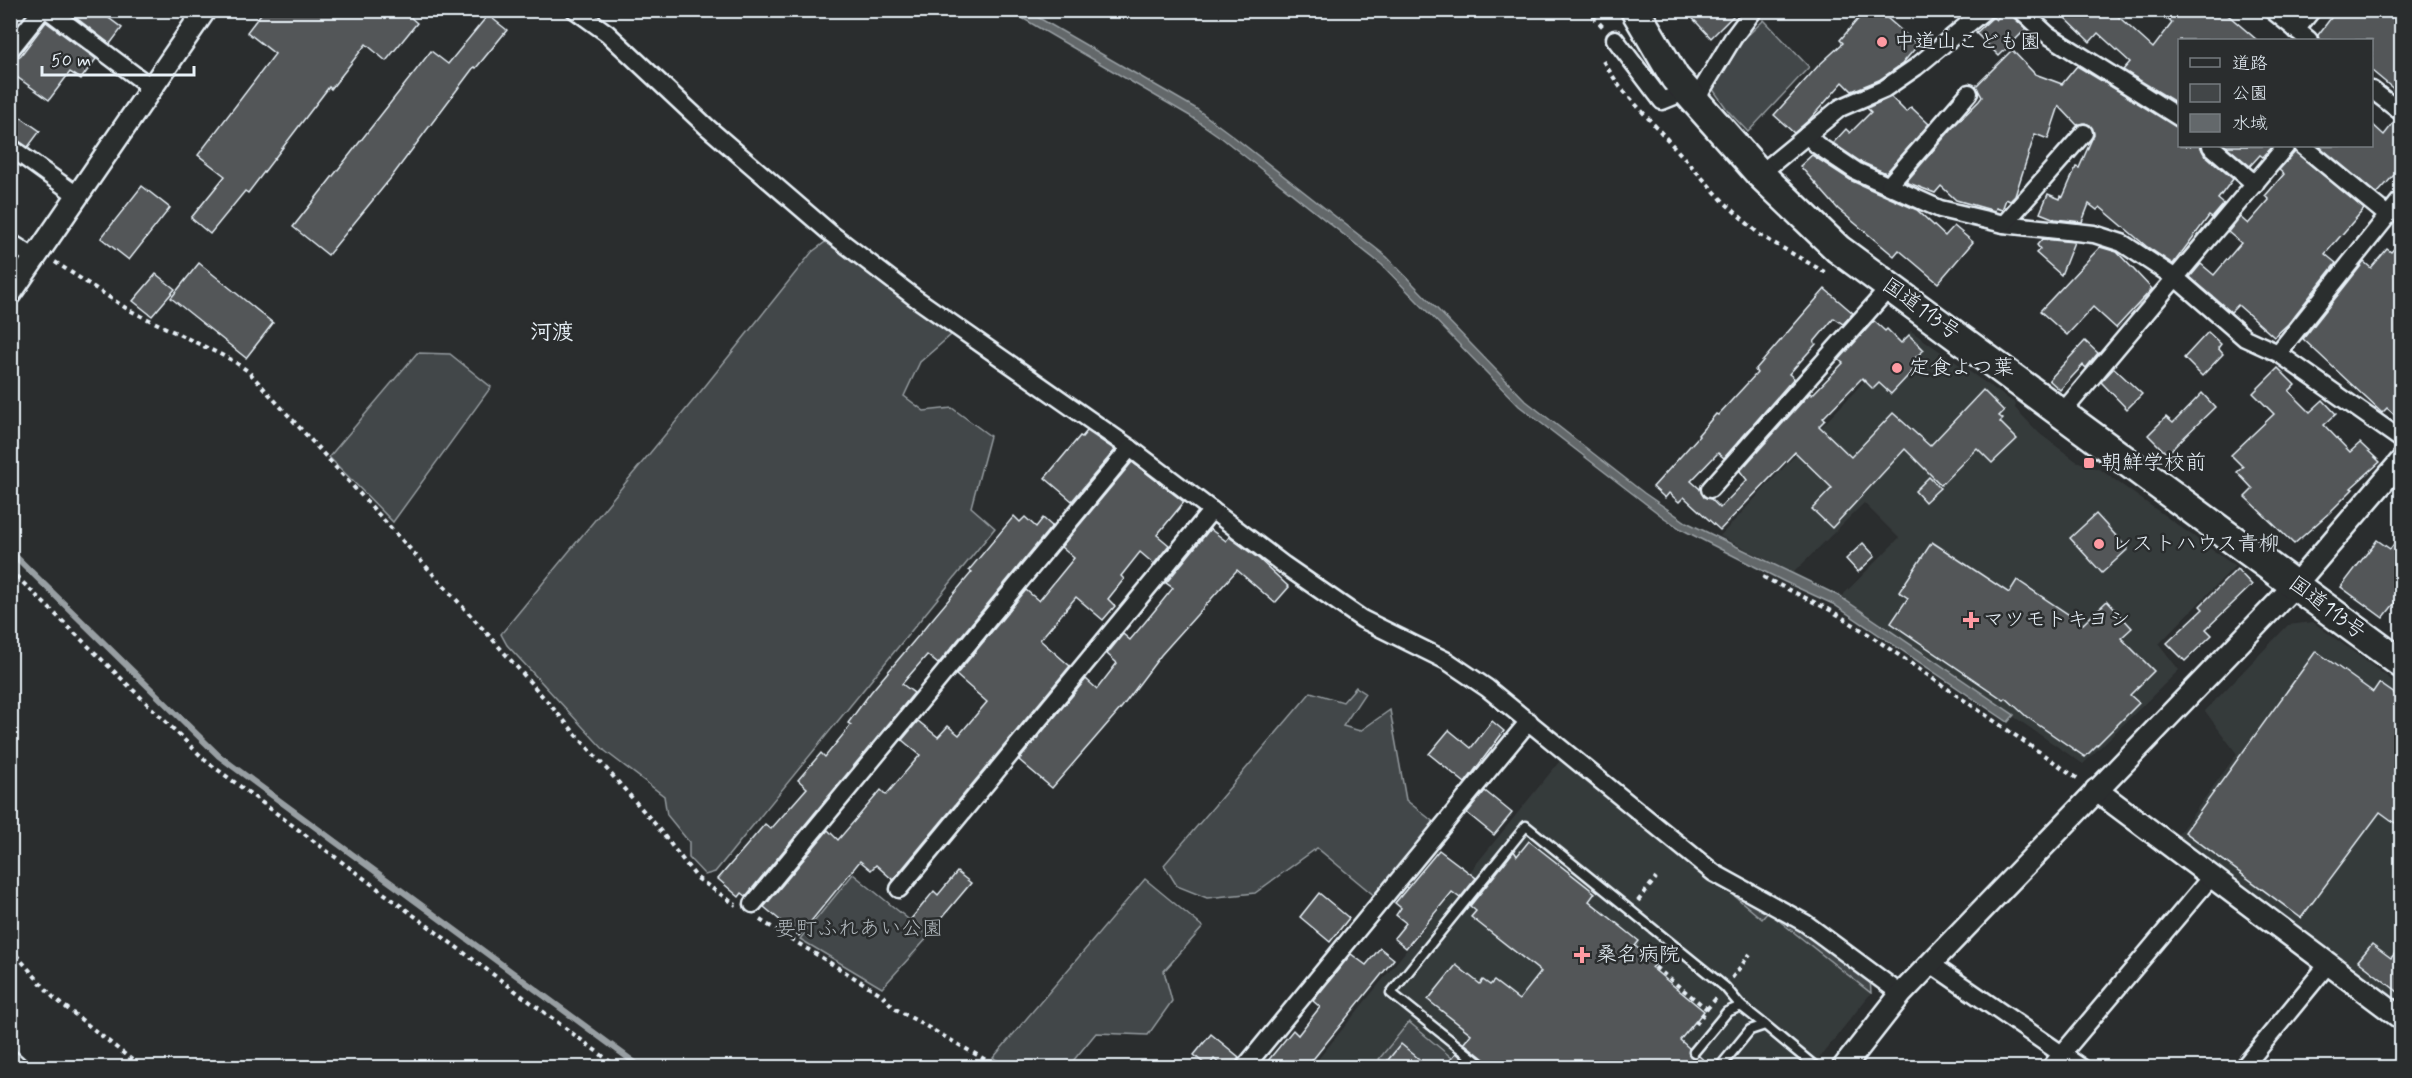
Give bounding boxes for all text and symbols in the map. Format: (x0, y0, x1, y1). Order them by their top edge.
place label: 中道山こども園 (1894, 28, 2041, 56)
marker: 中道山こども園 (1875, 35, 1889, 49)
scale bar (42, 39, 194, 77)
legend (2178, 39, 2373, 147)
text: 50 m (51, 49, 91, 73)
text: 道路 (2232, 52, 2268, 76)
text: 公園 (2232, 82, 2268, 106)
text: 水域 (2232, 112, 2268, 136)
street label: 国道113号 (1876, 271, 1966, 347)
district label: 河渡 (530, 319, 574, 347)
place label: 定食よつ葉 (1909, 354, 2014, 382)
marker: 定食よつ葉 (1890, 361, 1904, 375)
place label: 朝鮮学校前 (2101, 449, 2206, 477)
marker: 朝鮮学校前 (2082, 456, 2096, 470)
place label: レストハウス青柳 (2111, 530, 2279, 558)
marker: レストハウス青柳 (2092, 537, 2106, 551)
street label: 国道113号 (2283, 570, 2371, 646)
place label: マツモトキヨシ (1983, 606, 2130, 634)
marker: マツモトキヨシ (1964, 613, 1978, 627)
park label: 要町ふれあい公園 (775, 915, 943, 943)
place label: 桑名病院 (1596, 941, 1680, 969)
marker: 桑名病院 (1573, 946, 1591, 964)

